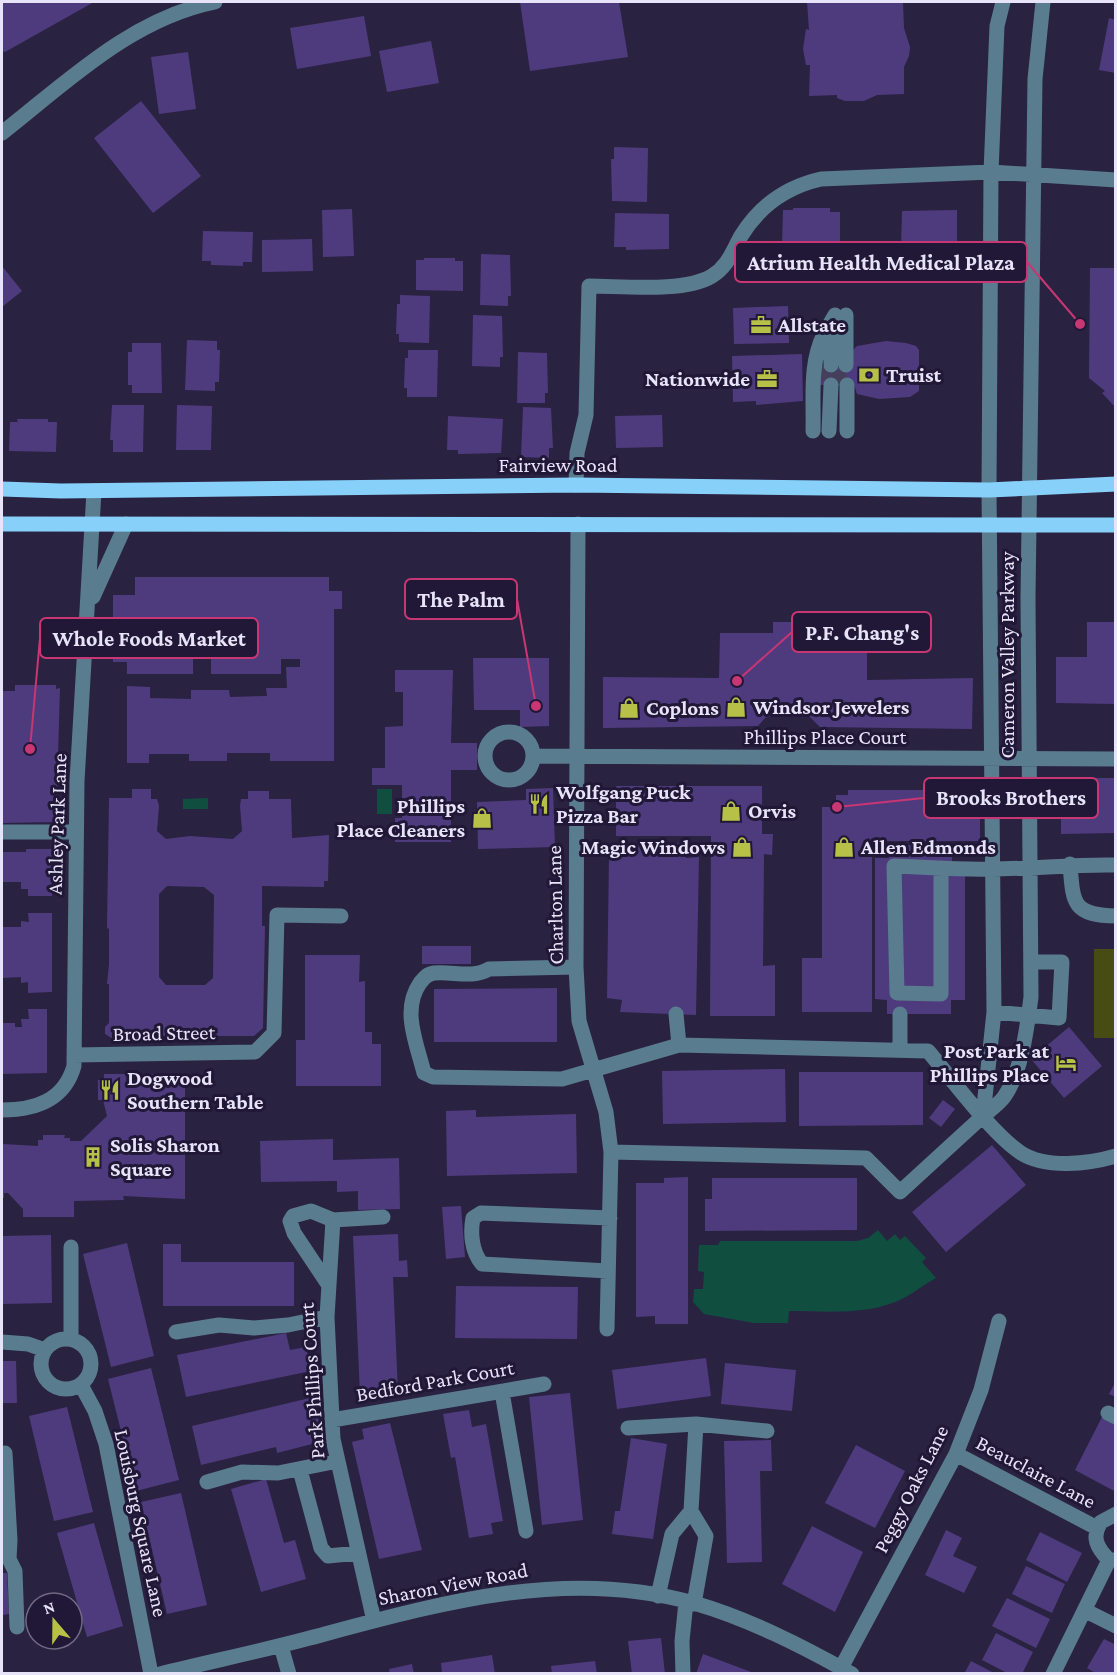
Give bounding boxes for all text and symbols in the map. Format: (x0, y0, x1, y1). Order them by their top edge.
callout: Atrium Health Medical Plaza (735, 242, 1027, 282)
text: Atrium Health Medical Plaza (746, 250, 1015, 275)
office icon: Allstate (749, 313, 773, 337)
place label: Allstate (777, 313, 846, 337)
bank icon: Truist (857, 363, 881, 387)
place label: Truist (886, 363, 942, 387)
place label: Nationwide (645, 367, 750, 391)
office icon: Nationwide (755, 367, 779, 391)
street label: Fairview Road (499, 453, 617, 477)
street label: Cameron Valley Parkway (995, 551, 1019, 758)
callout: The Palm (405, 579, 517, 619)
text: The Palm (417, 587, 505, 612)
callout: P.F. Chang's (792, 612, 931, 652)
callout: Whole Foods Market (40, 618, 258, 658)
text: P.F. Chang's (805, 620, 919, 645)
text: Whole Foods Market (51, 626, 247, 651)
shop icon: Windsor Jewelers (724, 695, 748, 719)
place label: Windsor Jewelers (752, 695, 910, 719)
shop icon: Coplons (617, 696, 641, 720)
place label: Coplons (646, 696, 719, 720)
street label: Phillips Place Court (744, 725, 907, 749)
street label: Ashley Park Lane (43, 753, 71, 895)
callout: Brooks Brothers (924, 778, 1098, 818)
place label: Wolfgang Puck Pizza Bar (555, 780, 691, 828)
text: Brooks Brothers (936, 785, 1086, 810)
restaurant icon: Wolfgang Puck Pizza Bar (527, 792, 551, 816)
place label: Phillips Place Cleaners (336, 794, 465, 842)
shop icon: Orvis (719, 799, 743, 823)
place label: Orvis (748, 799, 796, 823)
shop icon: Phillips Place Cleaners (470, 806, 494, 830)
place label: Magic Windows (581, 835, 725, 859)
shop icon: Magic Windows (730, 835, 754, 859)
shop icon: Allen Edmonds (832, 835, 856, 859)
place label: Allen Edmonds (860, 835, 996, 859)
street label: Charlton Lane (542, 845, 568, 965)
street label: Broad Street (112, 1020, 217, 1046)
place label: Post Park at Phillips Place (930, 1039, 1049, 1087)
hotel icon: Post Park at Phillips Place (1054, 1051, 1078, 1075)
place label: Dogwood Southern Table (127, 1066, 264, 1114)
restaurant icon: Dogwood Southern Table (98, 1078, 122, 1102)
place label: Solis Sharon Square (110, 1133, 220, 1181)
building icon: Solis Sharon Square (81, 1145, 105, 1169)
street label: Park Phillips Court (294, 1301, 329, 1460)
street label: Bedford Park Court (354, 1355, 517, 1407)
street label: Peggy Oaks Lane (869, 1421, 953, 1557)
street label: Louisburg Square Lane (109, 1427, 173, 1619)
street label: Beauclaire Lane (972, 1430, 1100, 1514)
street label: Sharon View Road (376, 1558, 530, 1610)
north arrow (24, 1591, 84, 1651)
text: N (41, 1597, 57, 1617)

